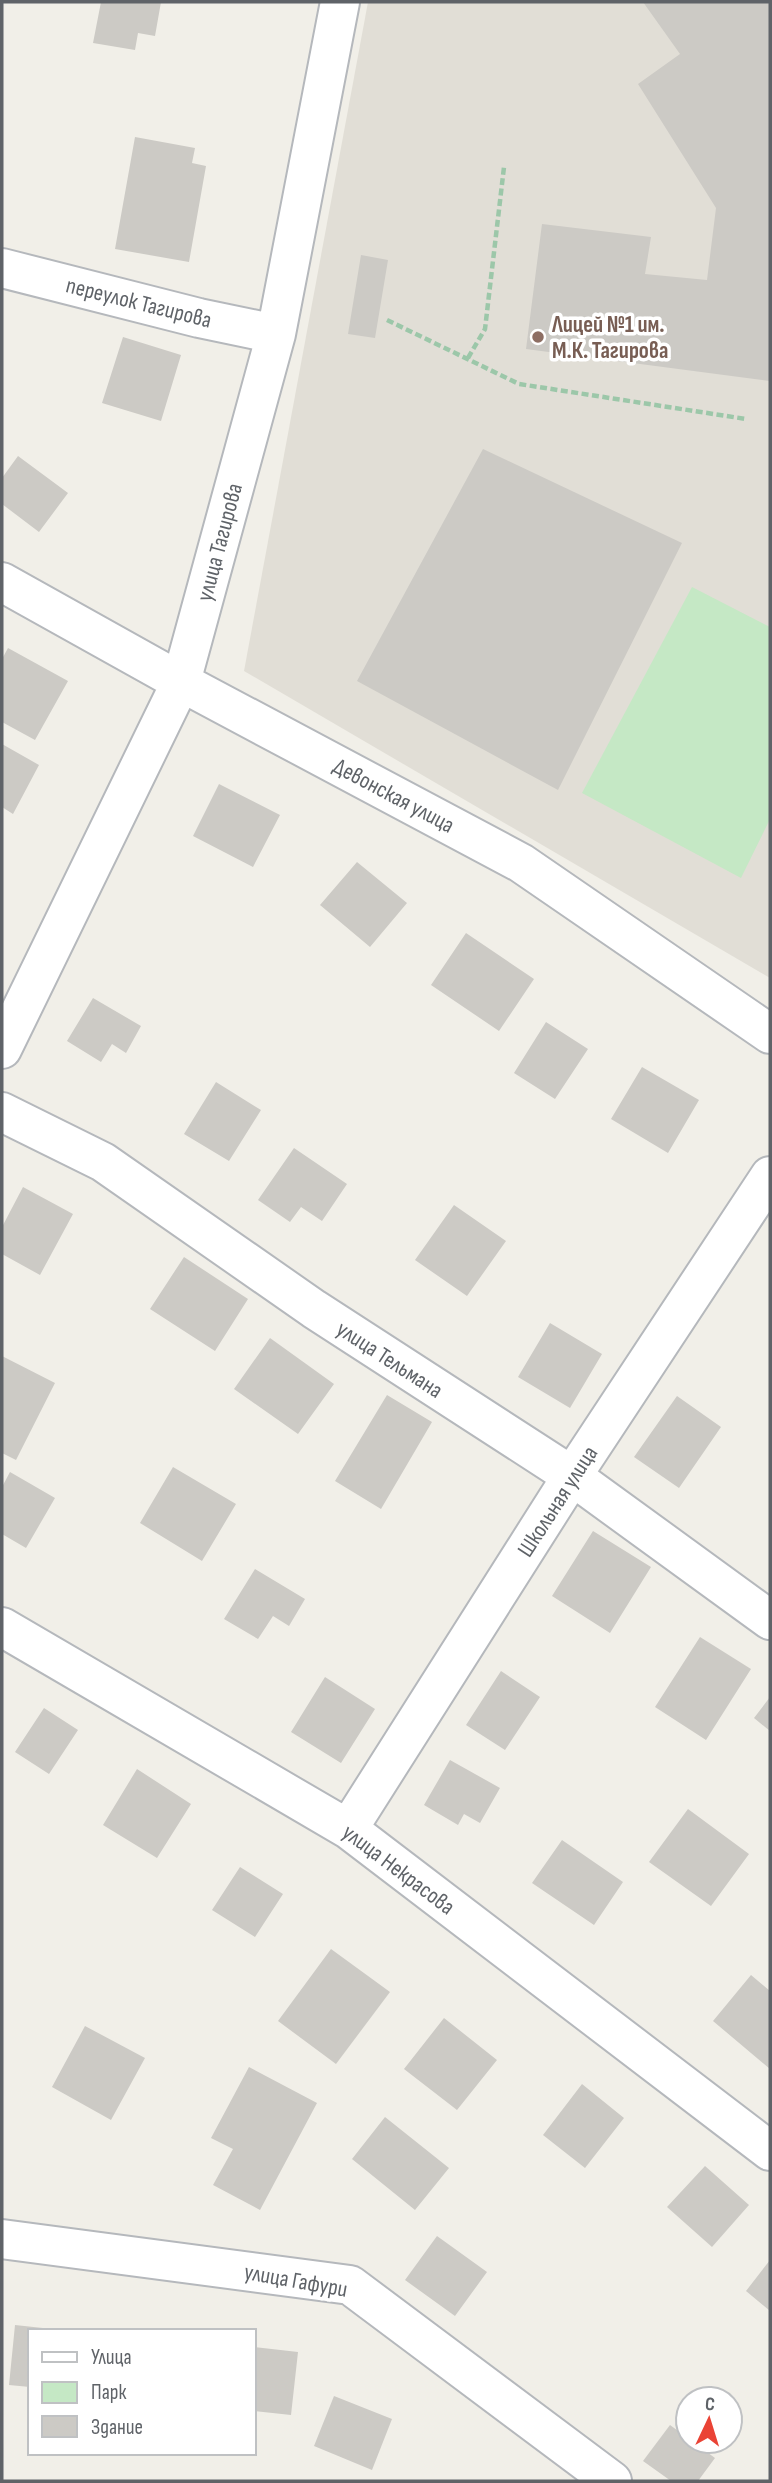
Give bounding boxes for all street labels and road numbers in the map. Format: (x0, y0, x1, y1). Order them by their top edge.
street label: переулок Тагирова (63, 271, 214, 335)
street label: улица Тагирова (191, 480, 249, 604)
street label: Девонская улица (328, 752, 459, 840)
street label: улица Тельмана (331, 1315, 448, 1405)
street label: Школьная улица (512, 1441, 604, 1562)
street label: улица Некрасова (337, 1818, 460, 1921)
street label: улица Гафури (242, 2258, 350, 2304)

